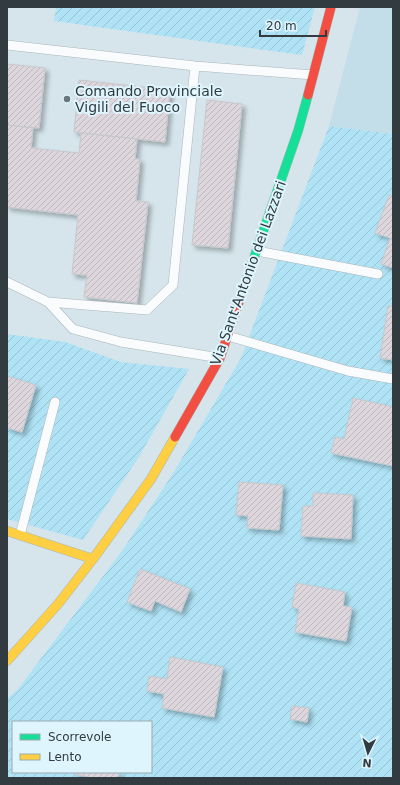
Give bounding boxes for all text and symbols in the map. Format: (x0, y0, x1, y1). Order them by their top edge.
scale bar (260, 12, 326, 38)
text: 20 m (266, 19, 297, 33)
place label: Comando Provinciale Vigili del Fuoco (75, 83, 222, 115)
marker: Comando Provinciale Vigili del Fuoco (62, 94, 72, 104)
street label: Via Sant'Antonio dei Lazzari (207, 179, 289, 367)
legend (12, 721, 152, 773)
text: Scorrevole (48, 730, 112, 744)
north arrow (348, 733, 388, 773)
text: Lento (48, 750, 82, 764)
text: N (362, 756, 372, 769)

